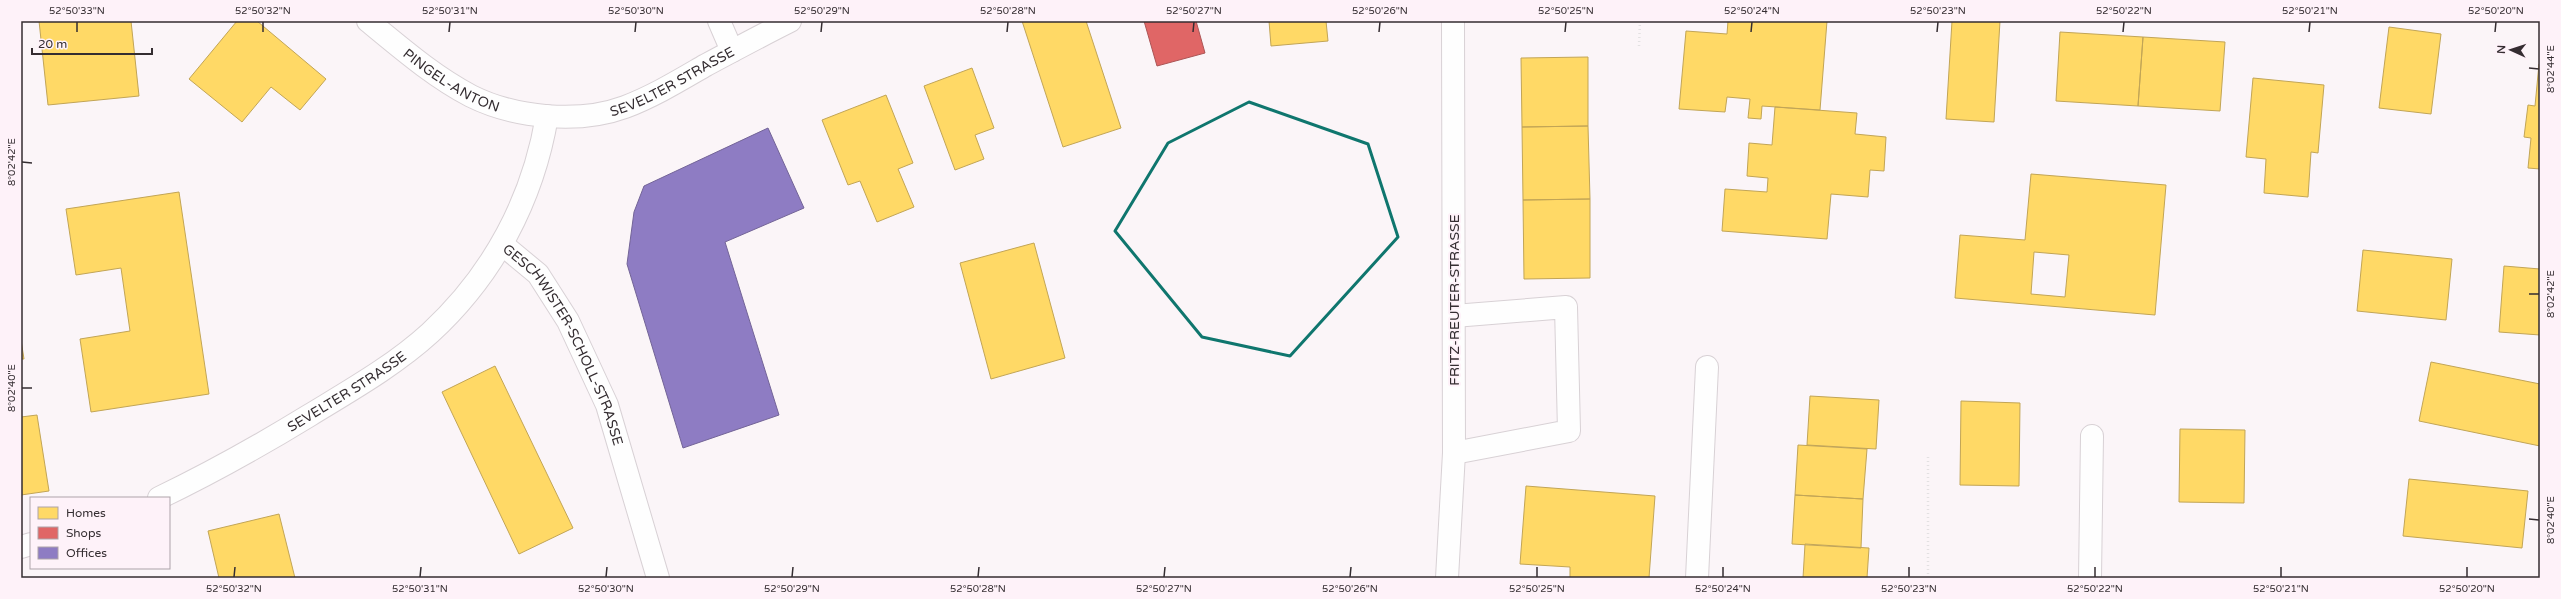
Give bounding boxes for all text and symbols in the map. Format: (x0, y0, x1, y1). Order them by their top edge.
text: 52°50'33"N (49, 5, 105, 17)
text: 52°50'32"N (235, 5, 291, 17)
text: 52°50'31"N (422, 5, 478, 17)
text: 52°50'30"N (608, 5, 664, 17)
text: 52°50'29"N (794, 5, 850, 17)
text: 52°50'28"N (980, 5, 1036, 17)
text: 52°50'27"N (1166, 5, 1222, 17)
text: 52°50'26"N (1352, 5, 1408, 17)
text: 52°50'25"N (1538, 5, 1594, 17)
text: 52°50'24"N (1724, 5, 1780, 17)
text: 52°50'23"N (1910, 5, 1966, 17)
text: 52°50'22"N (2096, 5, 2152, 17)
text: 52°50'21"N (2282, 5, 2338, 17)
text: 52°50'20"N (2468, 5, 2524, 17)
scale bar (32, 30, 152, 56)
north arrow (2491, 30, 2531, 70)
text: 20 m (38, 37, 67, 51)
street label: SEVELTER STRASSE (608, 43, 737, 120)
street label: PINGEL-ANTON (399, 45, 502, 116)
text: N (2495, 45, 2508, 54)
text: 8°02'44"E (2545, 45, 2557, 93)
text: 8°02'42"E (6, 138, 18, 186)
street label: FRITZ-REUTER-STRASSE (1446, 214, 1463, 386)
street label: GESCHWISTER-SCHOLL-STRASSE (499, 240, 626, 447)
text: 8°02'42"E (2545, 270, 2557, 318)
street label: SEVELTER STRASSE (284, 348, 410, 436)
text: 8°02'40"E (6, 364, 18, 412)
text: 8°02'40"E (2545, 496, 2557, 544)
legend (30, 497, 170, 569)
text: Homes (66, 506, 106, 520)
text: Shops (66, 526, 101, 540)
text: Offices (66, 546, 107, 560)
text: 52°50'32"N (206, 583, 262, 595)
text: 52°50'31"N (392, 583, 448, 595)
text: 52°50'30"N (578, 583, 634, 595)
text: 52°50'29"N (764, 583, 820, 595)
text: 52°50'28"N (950, 583, 1006, 595)
text: 52°50'27"N (1136, 583, 1192, 595)
text: 52°50'26"N (1322, 583, 1378, 595)
text: 52°50'25"N (1509, 583, 1565, 595)
text: 52°50'24"N (1695, 583, 1751, 595)
text: 52°50'23"N (1881, 583, 1937, 595)
text: 52°50'22"N (2067, 583, 2123, 595)
text: 52°50'21"N (2253, 583, 2309, 595)
text: 52°50'20"N (2439, 583, 2495, 595)

